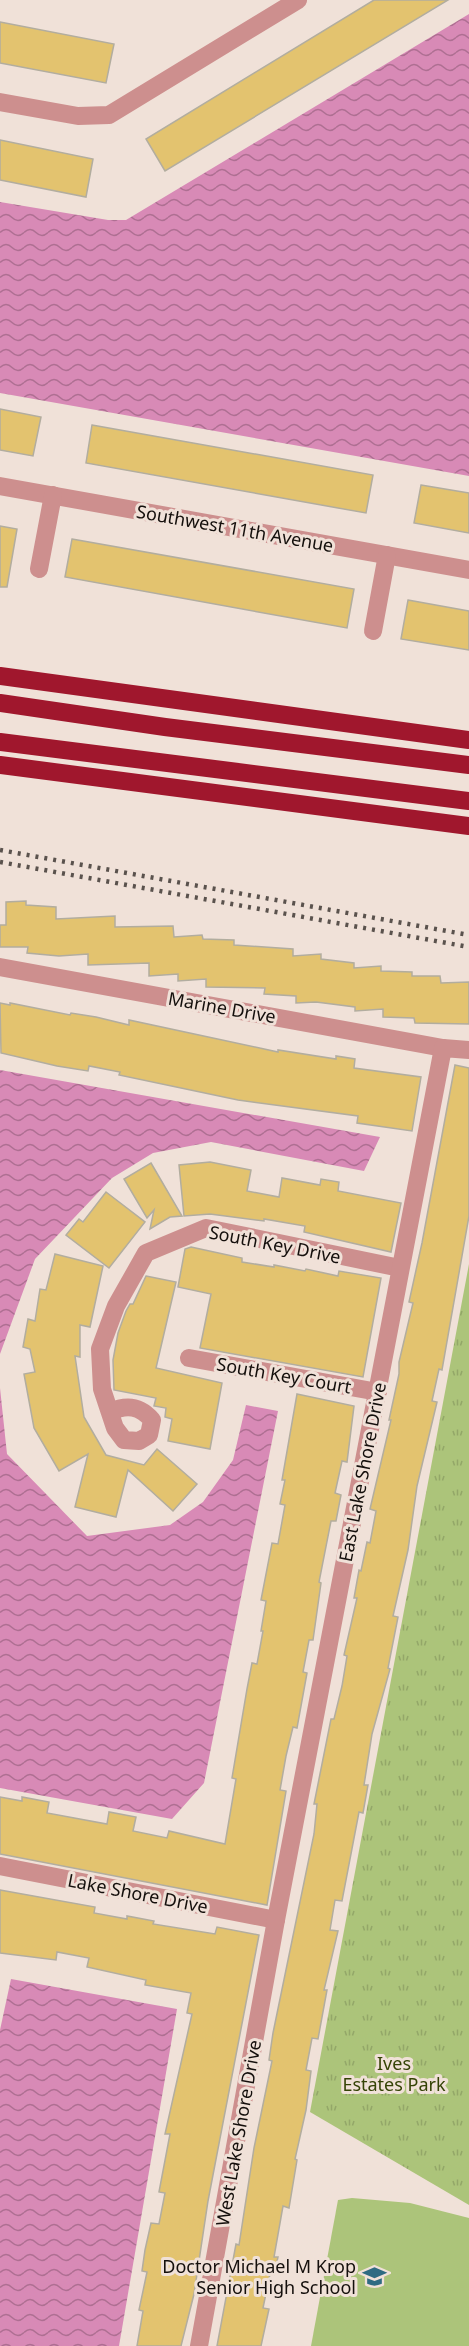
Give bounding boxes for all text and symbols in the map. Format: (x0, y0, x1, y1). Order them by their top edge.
street label: Southwest 11th Avenue (135, 499, 335, 557)
street label: Marine Drive (166, 986, 278, 1028)
street label: South Key Drive (207, 1219, 343, 1269)
street label: South Key Court (215, 1351, 354, 1399)
street label: East Lake Shore Drive (333, 1380, 391, 1564)
street label: Lake Shore Drive (66, 1868, 210, 1918)
street label: West Lake Shore Drive (210, 2038, 266, 2228)
park label: Ives Estates Park (342, 2051, 446, 2096)
place label: Doctor Michael M Krop Senior High School (162, 2254, 356, 2299)
school or university icon: Doctor Michael M Krop Senior High School (361, 2263, 387, 2289)

